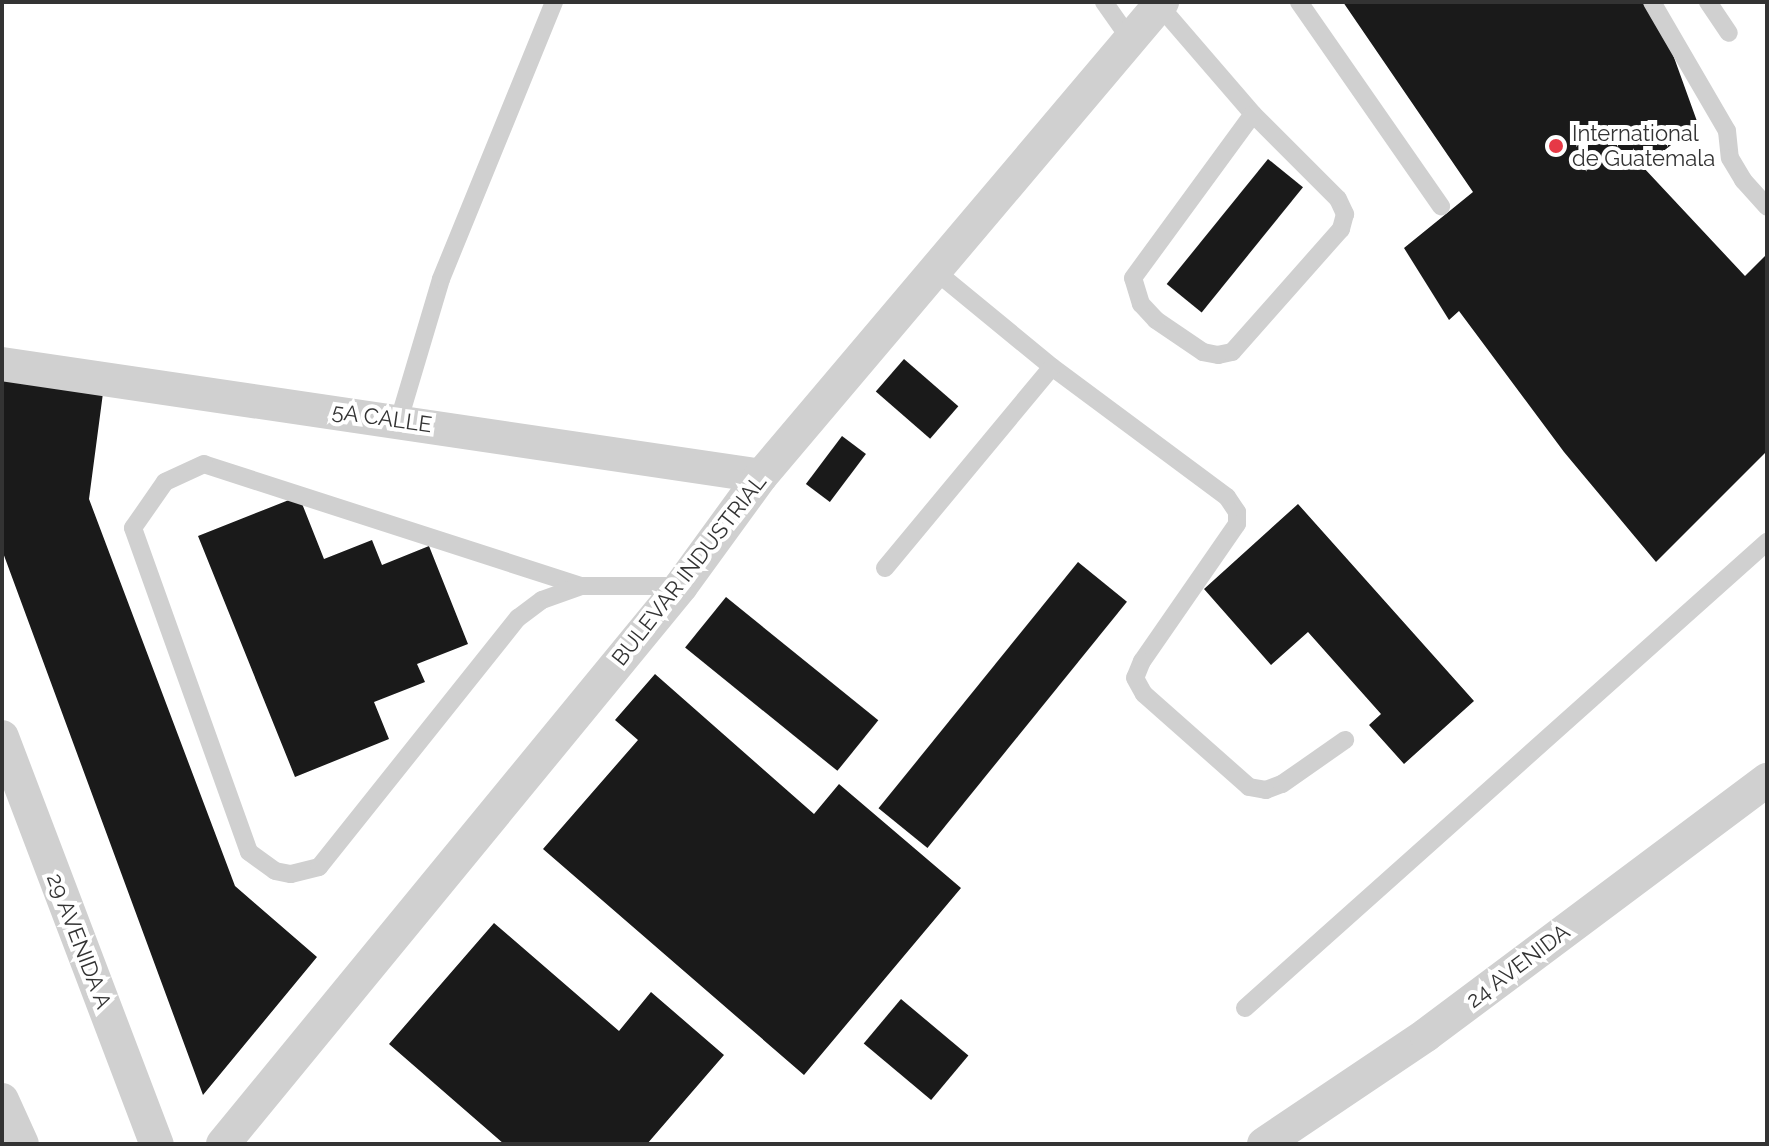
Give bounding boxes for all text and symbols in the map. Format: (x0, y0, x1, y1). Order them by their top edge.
place label: International de Guatemala (1572, 120, 1715, 172)
marker: International de Guatemala (1547, 137, 1565, 155)
street label: 5A CALLE (330, 398, 434, 438)
street label: BULEVAR INDUSTRIAL (606, 469, 772, 671)
street label: 29 AVENIDA A (41, 869, 117, 1013)
street label: 24 AVENIDA (1461, 918, 1575, 1014)

